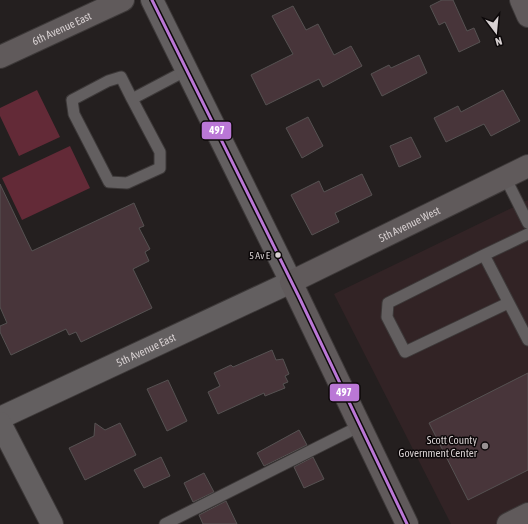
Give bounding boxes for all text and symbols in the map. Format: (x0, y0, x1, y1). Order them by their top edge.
street label: 6th Avenue East (30, 9, 93, 47)
north arrow (476, 12, 516, 52)
text: N (494, 35, 504, 48)
line badge: 497 (201, 121, 232, 140)
text: 497 (208, 124, 225, 136)
street label: 5th Avenue West (377, 204, 442, 244)
place label: 5 Av E (249, 250, 271, 261)
marker: 5 Av E (273, 250, 283, 260)
street label: 5th Avenue East (114, 331, 177, 369)
line badge: 497 (329, 383, 360, 402)
text: 497 (335, 386, 352, 398)
place label: Scott County Government Center (399, 434, 478, 459)
marker: Scott County Government Center (480, 441, 490, 451)

